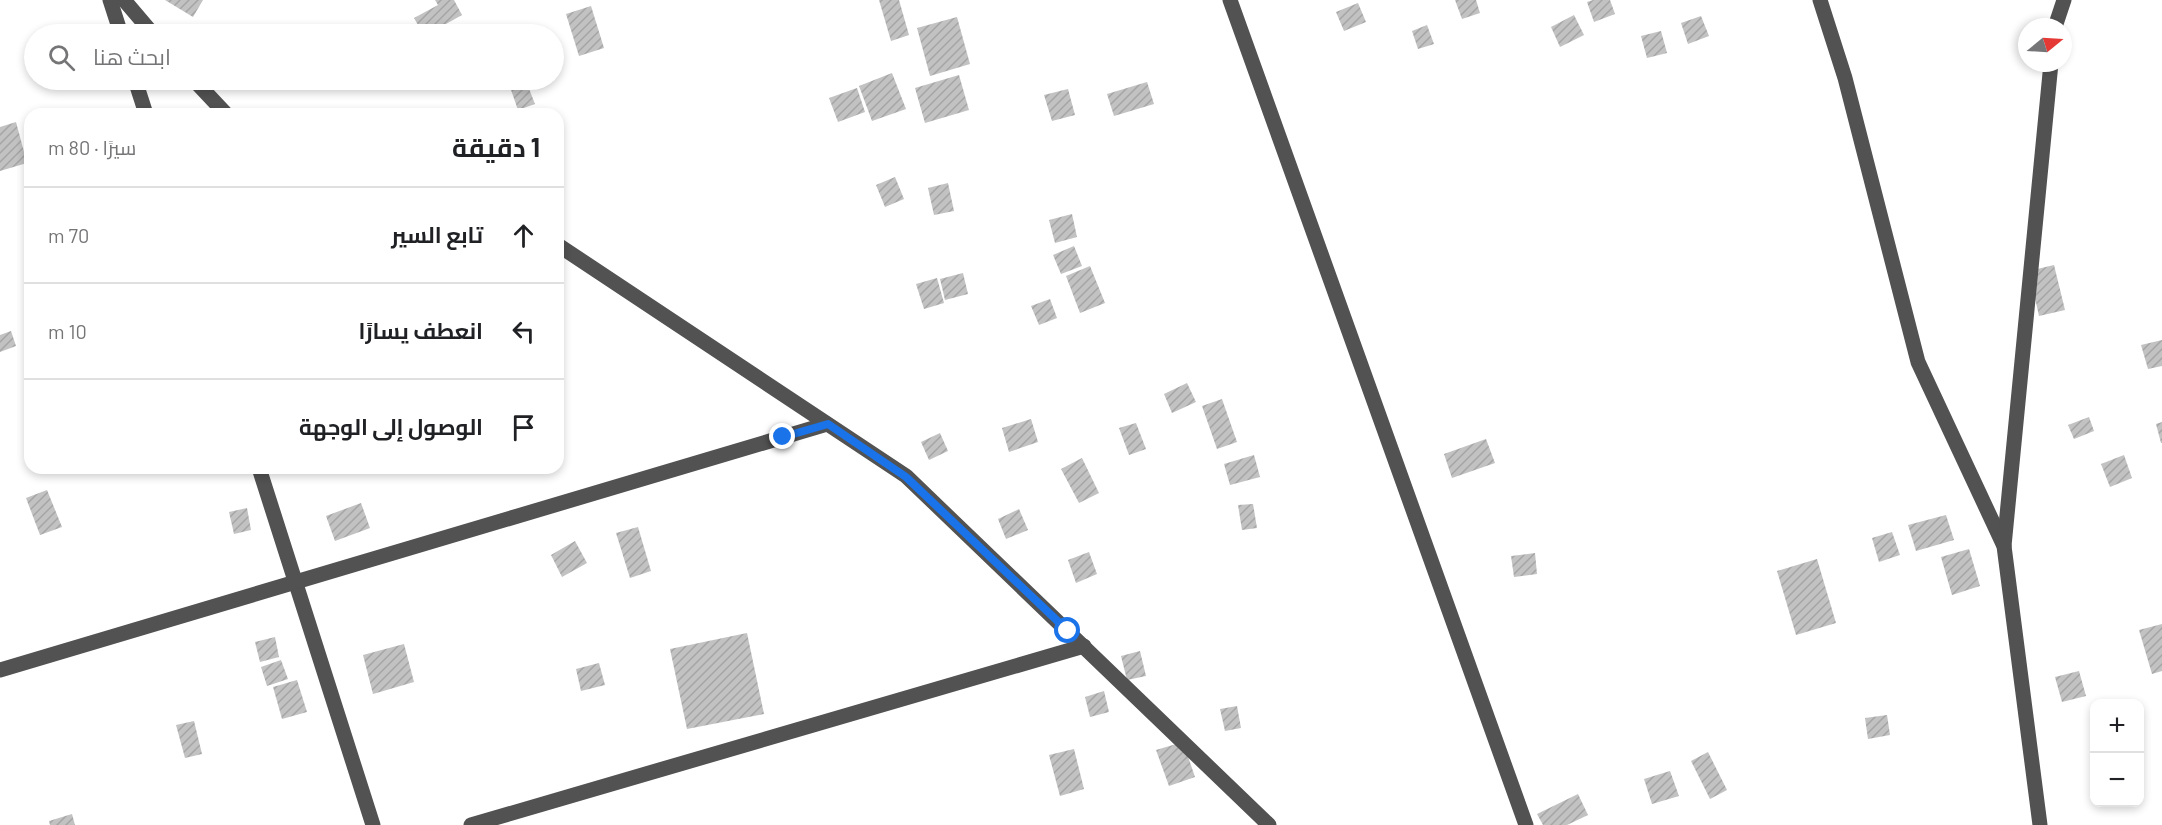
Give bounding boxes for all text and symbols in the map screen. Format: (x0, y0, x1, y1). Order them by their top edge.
north arrow (2018, 18, 2072, 72)
search box (24, 24, 564, 90)
icon: search (45, 41, 78, 74)
text: ابحث هنا (93, 43, 171, 69)
text: 1 دقيقة (452, 131, 540, 162)
text: سيرًا · 80 m (48, 135, 136, 159)
icon: ahead (507, 219, 540, 252)
text: تابع السير (391, 221, 483, 247)
text: 70 m (48, 223, 89, 247)
icon: left (507, 315, 540, 348)
text: انعطف يسارًا (359, 317, 483, 343)
text: 10 m (48, 319, 87, 343)
icon: arrive (507, 411, 540, 444)
text: الوصول إلى الوجهة (299, 413, 483, 439)
route end (769, 423, 795, 449)
route start (1054, 617, 1080, 643)
map controls (2090, 699, 2144, 807)
button: + (2090, 699, 2144, 753)
button: − (2090, 753, 2144, 807)

